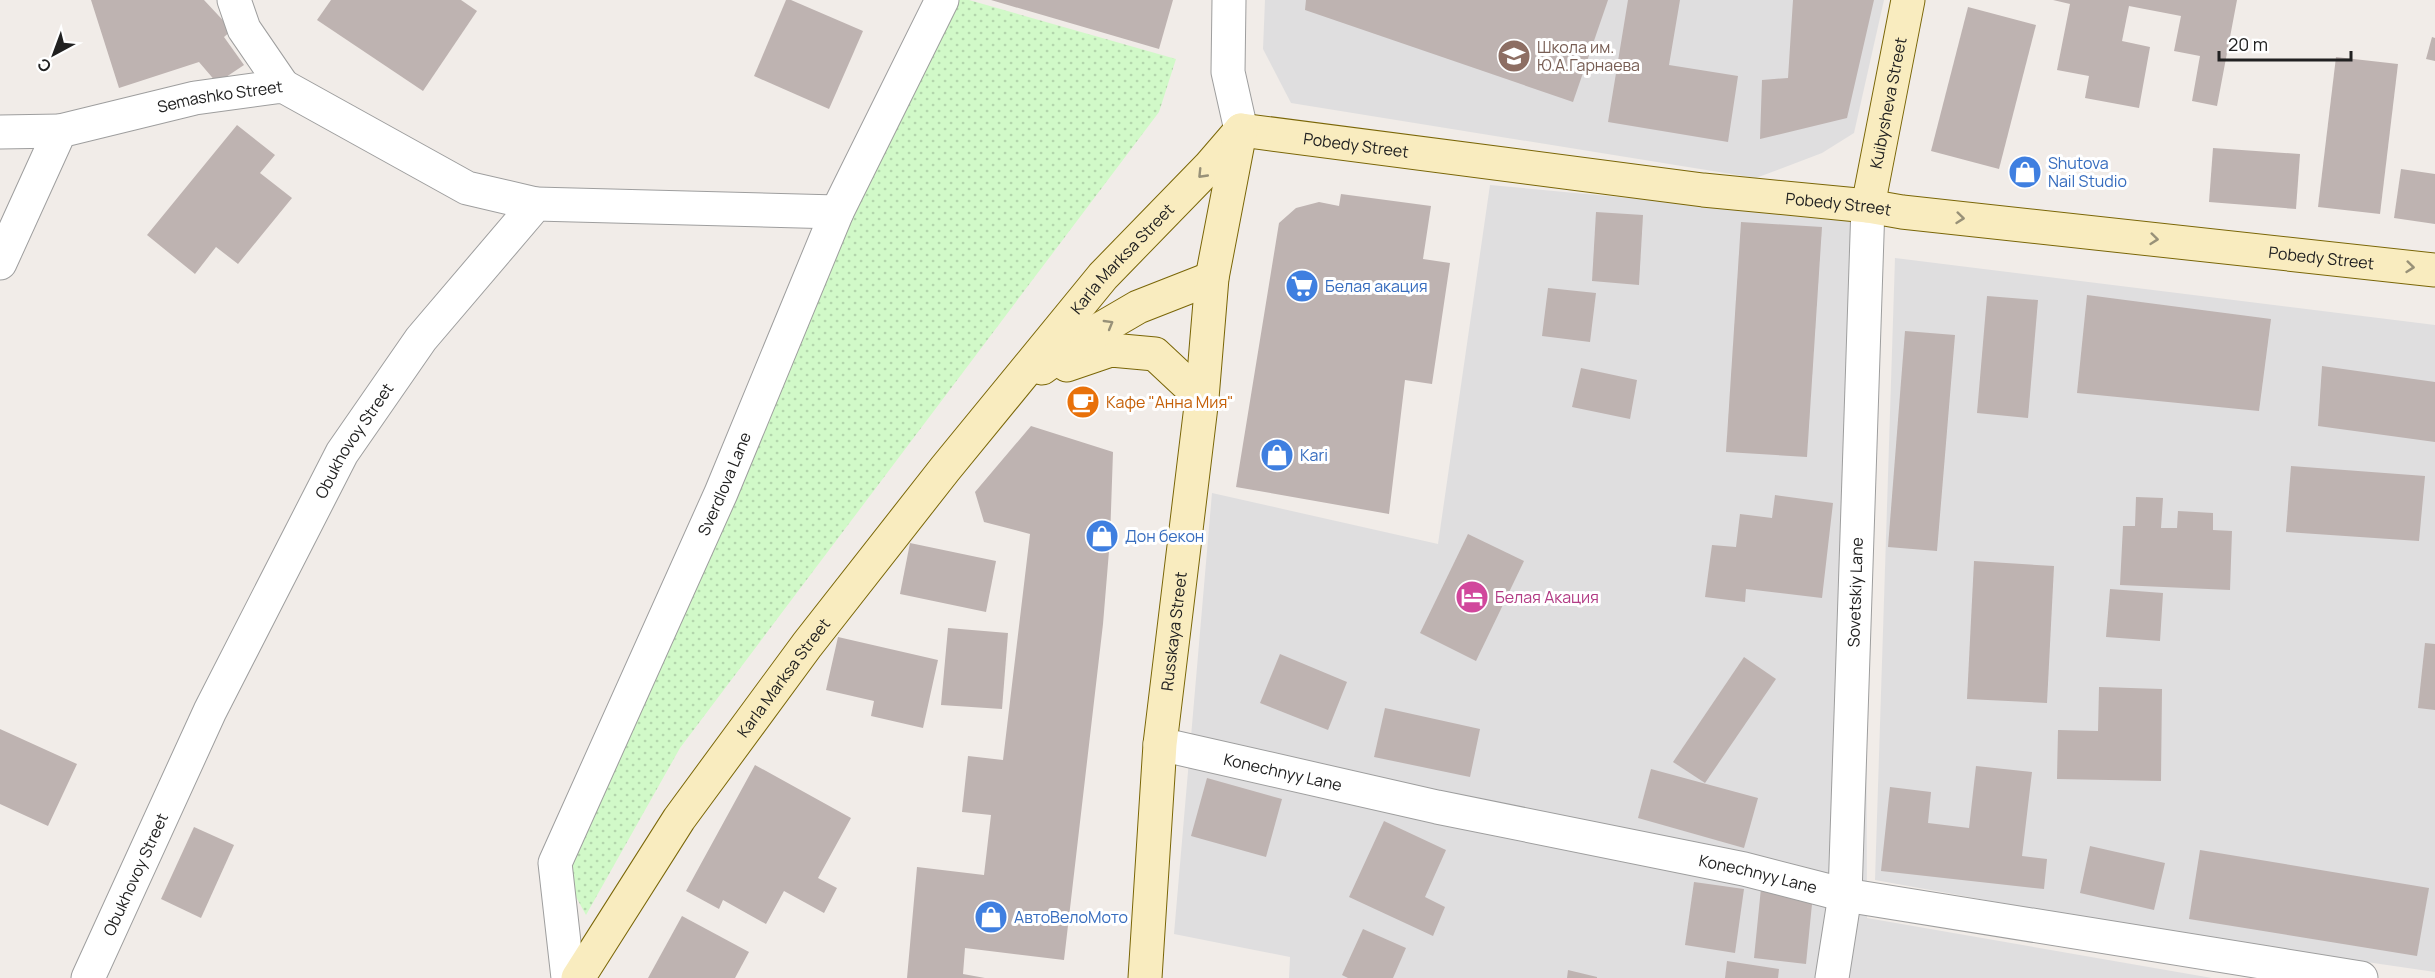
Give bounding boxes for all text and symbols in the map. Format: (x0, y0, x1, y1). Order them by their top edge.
north arrow (24, 24, 84, 84)
scale bar (2219, 24, 2351, 62)
text: 20 m (2228, 32, 2268, 56)
street label: Kuibysheva Street (1864, 35, 1912, 171)
place label: Школа им. Ю.А.Гарнаева (1537, 36, 1640, 76)
school or university icon: Школа им. Ю.А.Гарнаева (1496, 38, 1532, 74)
text: С (32, 53, 56, 78)
street label: Semashko Street (155, 75, 284, 118)
street label: Pobedy Street (1302, 127, 1410, 163)
place label: Shutova Nail Studio (2048, 152, 2127, 192)
shop icon: Shutova Nail Studio (2007, 154, 2043, 190)
one-way arrow (1198, 167, 1209, 178)
street label: Pobedy Street (1785, 187, 1893, 221)
street label: Karla Marksa Street (1065, 199, 1179, 319)
one-way arrow (1956, 211, 1965, 224)
one-way arrow (2149, 232, 2159, 245)
street label: Pobedy Street (2267, 241, 2375, 274)
one-way arrow (2406, 260, 2415, 273)
supermarket icon: Белая акация (1284, 268, 1320, 304)
place label: Белая акация (1325, 275, 1428, 297)
one-way arrow (1103, 320, 1114, 332)
street label: Obukhovoy Street (310, 378, 398, 502)
cafe icon: Кафе "Анна Мия" (1065, 384, 1101, 420)
place label: Кафе "Анна Мия" (1106, 391, 1234, 413)
street label: Sverdlova Lane (692, 429, 756, 539)
shop icon: Kari (1259, 437, 1295, 473)
place label: Kari (1300, 444, 1328, 466)
shop icon: Дон бекон (1084, 518, 1120, 554)
place label: Дон бекон (1125, 525, 1204, 547)
street label: Sovetskiy Lane (1842, 537, 1868, 648)
street label: Russkaya Street (1156, 570, 1192, 692)
hotel icon: Белая Акация (1454, 579, 1490, 615)
place label: Белая Акация (1495, 586, 1599, 608)
street label: Karla Marksa Street (732, 614, 835, 742)
street label: Konechnyy Lane (1222, 748, 1344, 796)
street label: Obukhovoy Street (98, 809, 173, 939)
street label: Konechnyy Lane (1697, 849, 1819, 898)
shop icon: АвтоВелоМото (973, 899, 1009, 935)
place label: АвтоВелоМото (1014, 906, 1128, 928)

